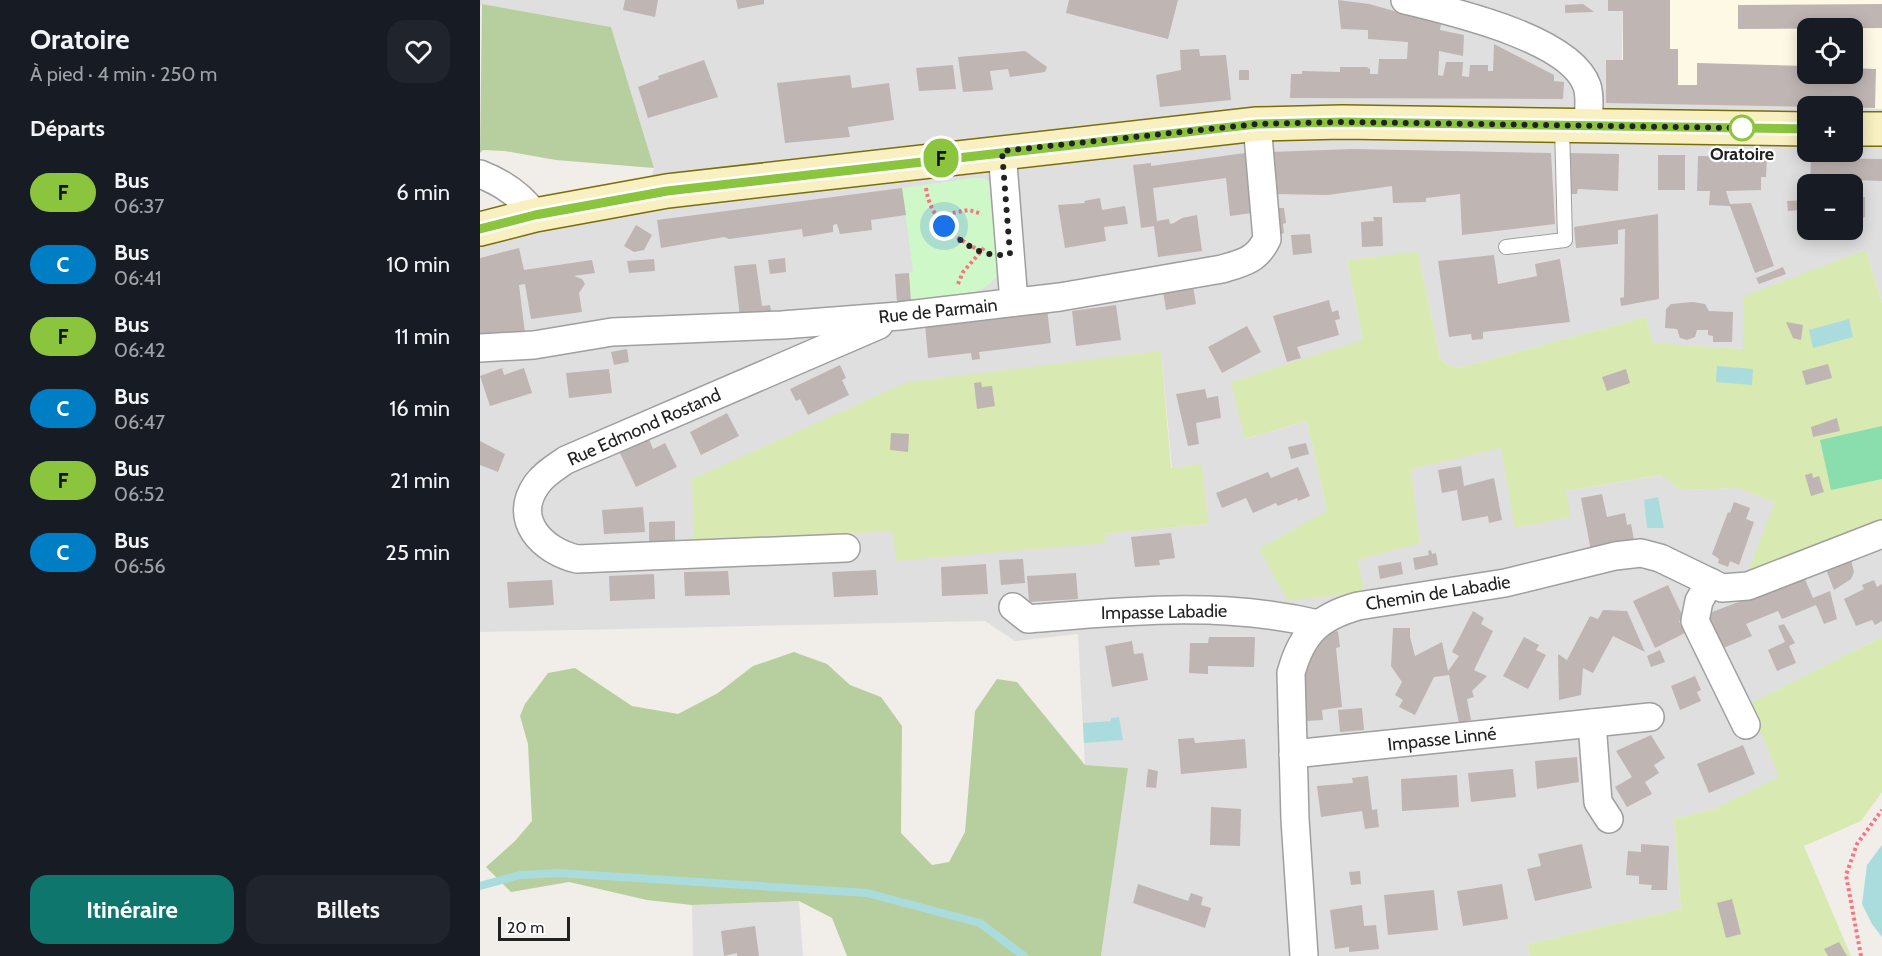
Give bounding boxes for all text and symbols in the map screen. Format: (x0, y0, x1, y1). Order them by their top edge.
map controls (1797, 18, 1863, 240)
button: locate (1797, 18, 1863, 84)
button: heart (387, 20, 450, 83)
text: Oratoire (30, 22, 130, 56)
text: À pied · 4 min · 250 m (30, 62, 217, 86)
button: + (1797, 96, 1863, 162)
text: Départs (30, 115, 105, 142)
marker: Oratoire (1729, 115, 1755, 141)
line badge: F (922, 138, 960, 178)
place label: Oratoire (1710, 143, 1774, 165)
text: F (935, 146, 947, 171)
text: Bus (114, 167, 149, 194)
button: − (1797, 174, 1863, 240)
text: 6 min (396, 179, 450, 206)
text: F (57, 180, 69, 205)
text: 06:37 (114, 194, 164, 218)
your location (929, 211, 959, 241)
text: Bus (114, 239, 149, 266)
text: 10 min (386, 251, 450, 278)
text: C (57, 252, 69, 277)
text: 06:41 (114, 266, 162, 290)
street label: Rue de Parmain (878, 294, 998, 328)
text: Bus (114, 311, 149, 338)
text: 11 min (394, 323, 450, 350)
text: F (57, 324, 69, 349)
text: 06:42 (114, 338, 166, 362)
text: Bus (114, 383, 149, 410)
street label: Rue Edmond Rostand (564, 383, 724, 471)
text: 16 min (389, 395, 450, 422)
text: C (57, 396, 69, 421)
text: 06:47 (114, 410, 165, 434)
text: Bus (114, 455, 149, 482)
text: 21 min (390, 467, 450, 494)
text: F (57, 468, 69, 493)
text: 06:52 (114, 482, 165, 506)
text: Bus (114, 527, 149, 554)
text: 25 min (385, 539, 450, 566)
text: C (57, 540, 69, 565)
text: 06:56 (114, 554, 166, 578)
street label: Chemin de Labadie (1364, 571, 1512, 615)
street label: Impasse Labadie (1101, 600, 1227, 624)
street label: Impasse Linné (1387, 722, 1497, 756)
button: Itinéraire (30, 875, 234, 944)
button: Billets (246, 875, 450, 944)
scale bar (498, 914, 570, 942)
text: 20 m (507, 918, 544, 937)

